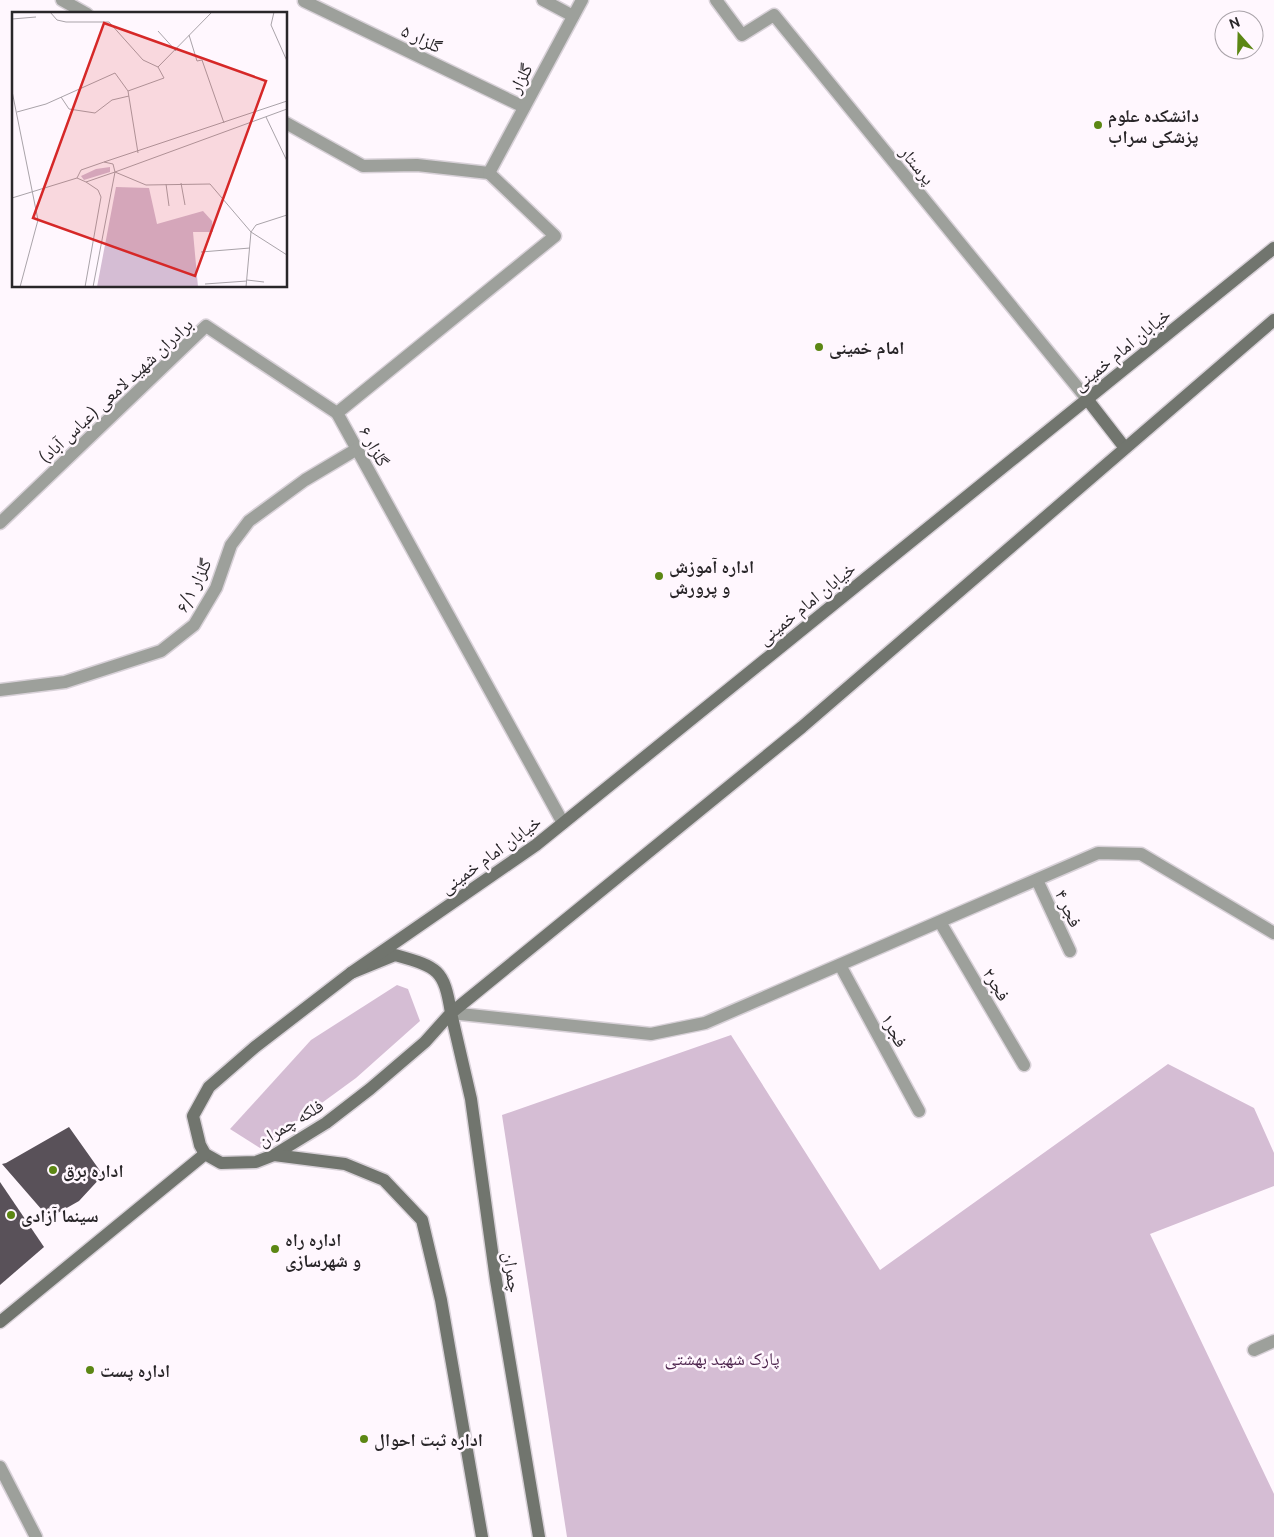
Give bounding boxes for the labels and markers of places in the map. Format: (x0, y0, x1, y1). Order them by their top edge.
place label: دانشکده علوم پزشکی سراب (1108, 105, 1199, 148)
marker: دانشکده علوم پزشکی سراب (1092, 119, 1104, 131)
place label: امام خمینی (829, 337, 904, 360)
marker: امام خمینی (813, 341, 825, 353)
place label: اداره آموزش و پرورش (669, 556, 754, 599)
marker: اداره آموزش و پرورش (653, 570, 665, 582)
place label: اداره برق (63, 1160, 124, 1182)
marker: اداره برق (47, 1164, 59, 1176)
place label: سینما آزادی (21, 1205, 99, 1227)
marker: سینما آزادی (5, 1209, 17, 1221)
place label: اداره راه و شهرسازی (285, 1229, 361, 1272)
marker: اداره راه و شهرسازی (269, 1243, 281, 1255)
place label: اداره پست (100, 1360, 170, 1382)
marker: اداره پست (84, 1364, 96, 1376)
place label: اداره ثبت احوال (374, 1429, 483, 1451)
marker: اداره ثبت احوال (358, 1433, 370, 1445)

